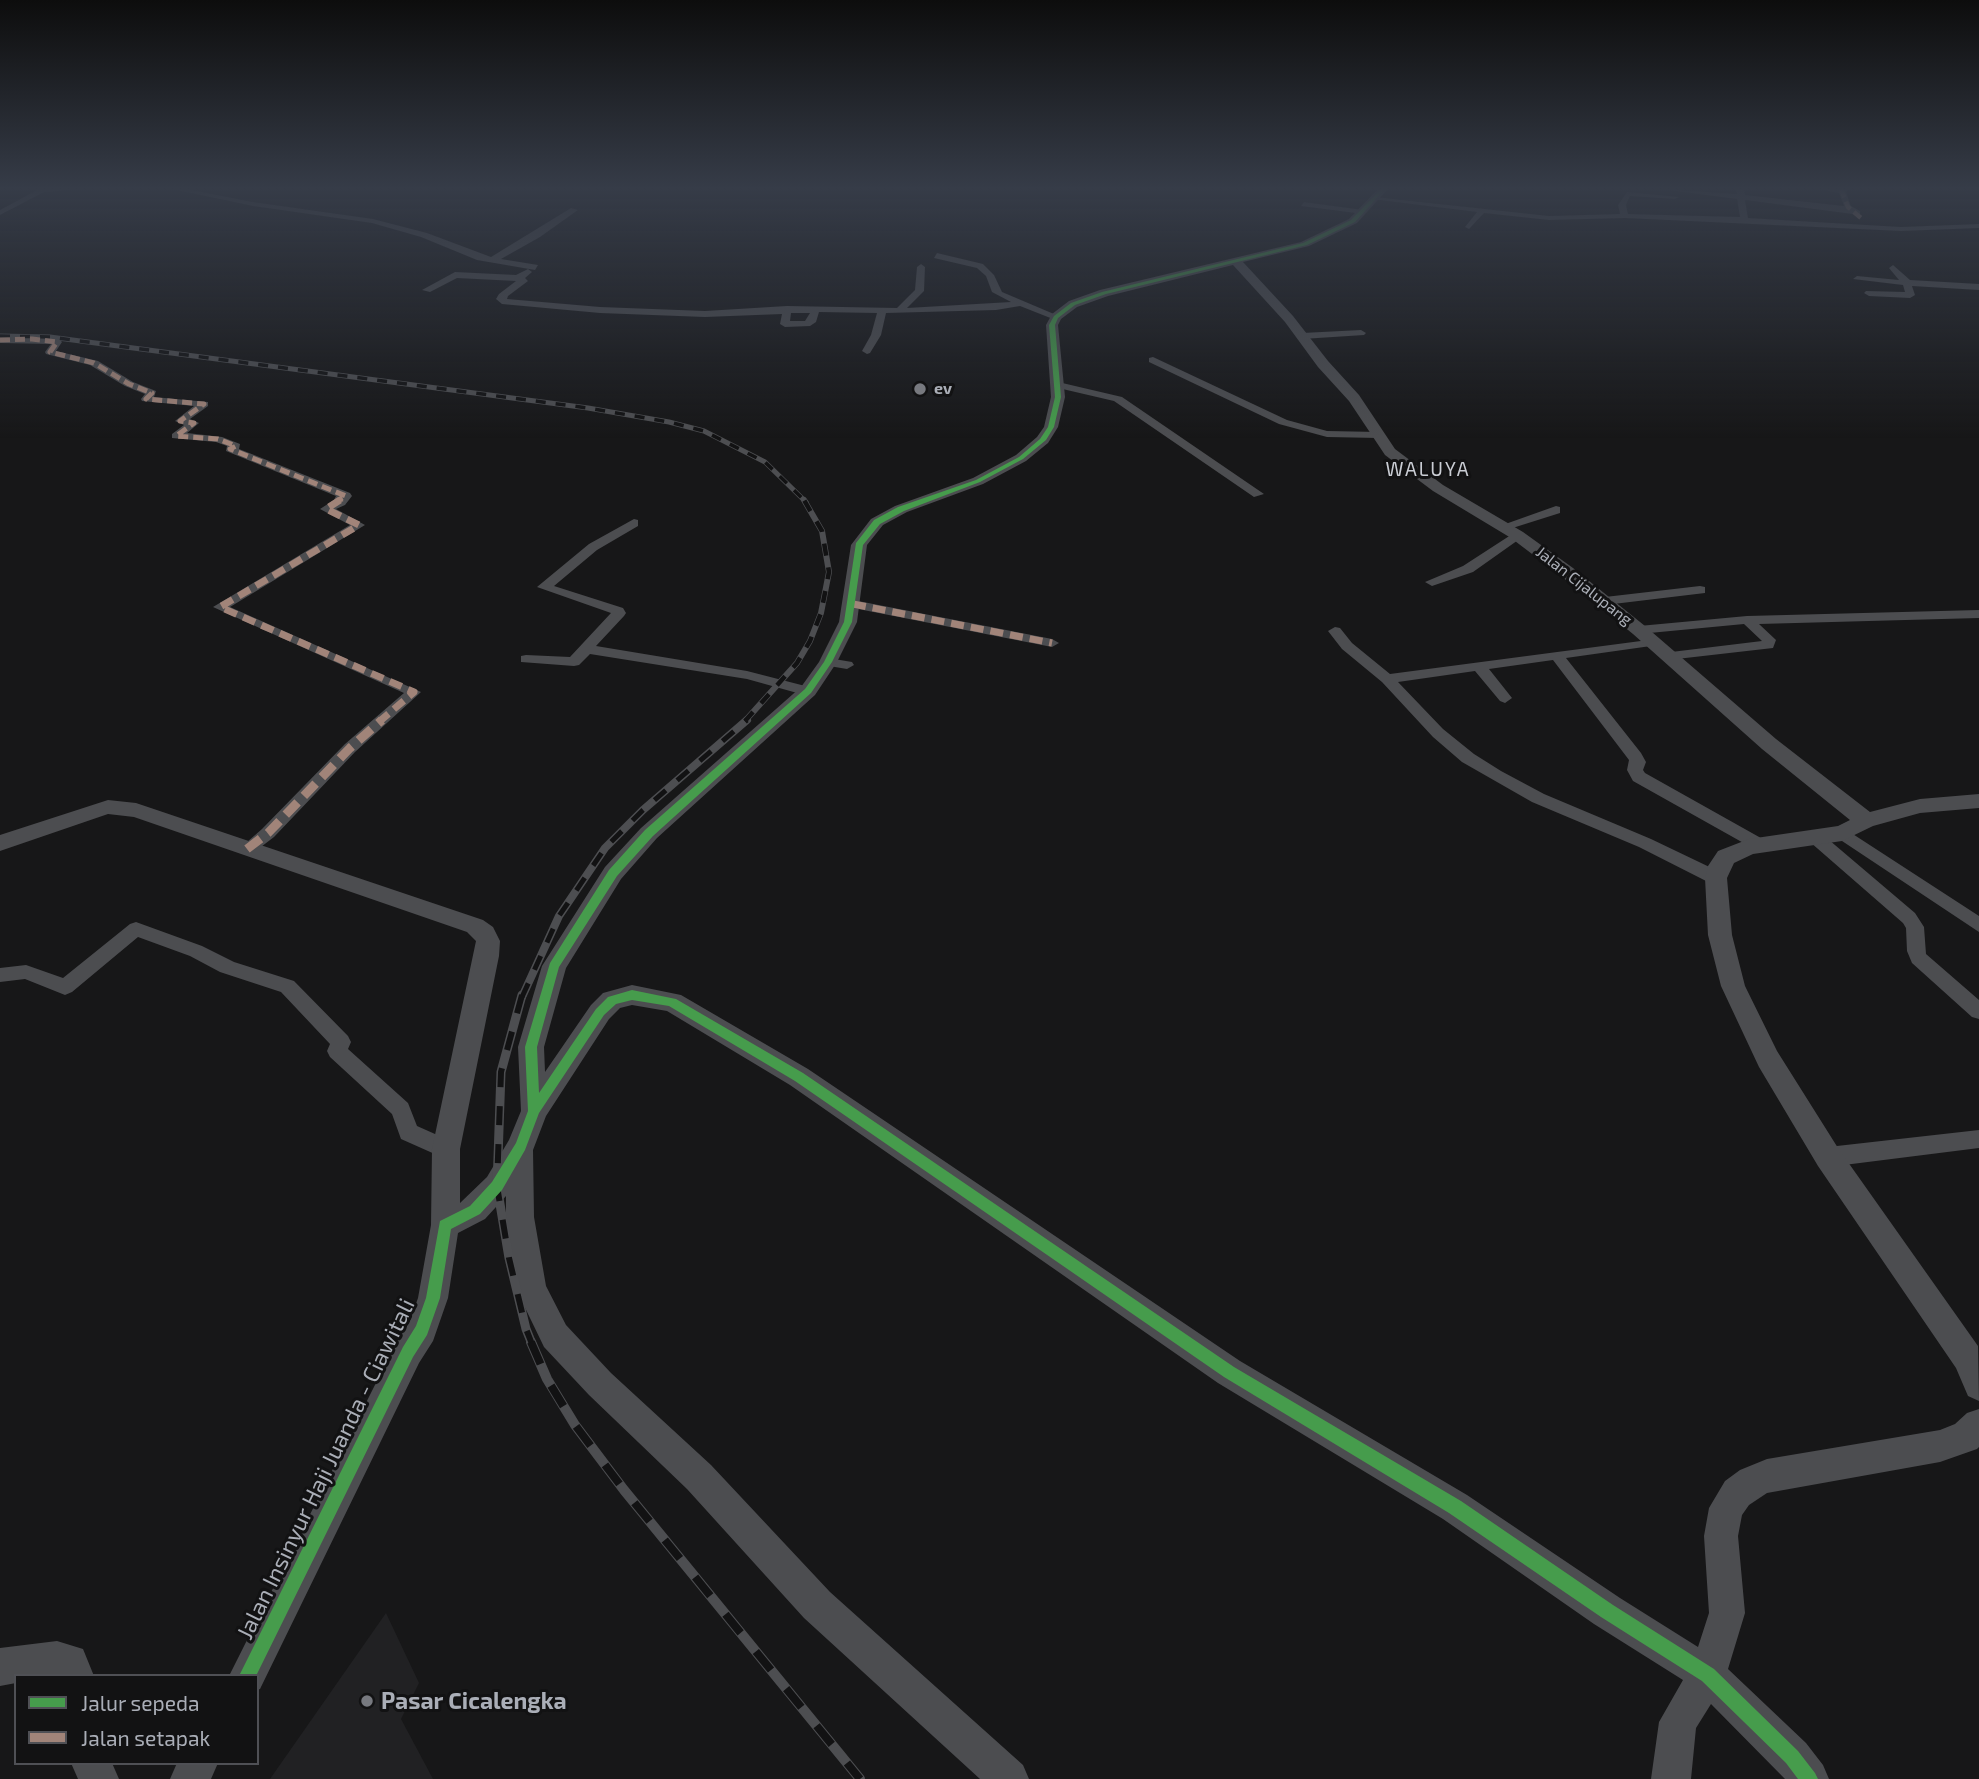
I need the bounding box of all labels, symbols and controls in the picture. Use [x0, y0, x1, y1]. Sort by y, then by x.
place label: ev [934, 379, 952, 399]
marker: ev [912, 381, 928, 397]
district label: WALUYA [1386, 459, 1470, 481]
street label: Jalan Cijalupang [1532, 543, 1636, 629]
street label: Jalan Insinyur Haji Juanda - Ciawitali [231, 1294, 421, 1644]
legend [14, 1674, 259, 1765]
place label: Pasar Cicalengka [381, 1687, 567, 1715]
text: Jalur sepeda [81, 1690, 200, 1715]
marker: Pasar Cicalengka [359, 1693, 375, 1709]
text: Jalan setapak [81, 1725, 210, 1750]

